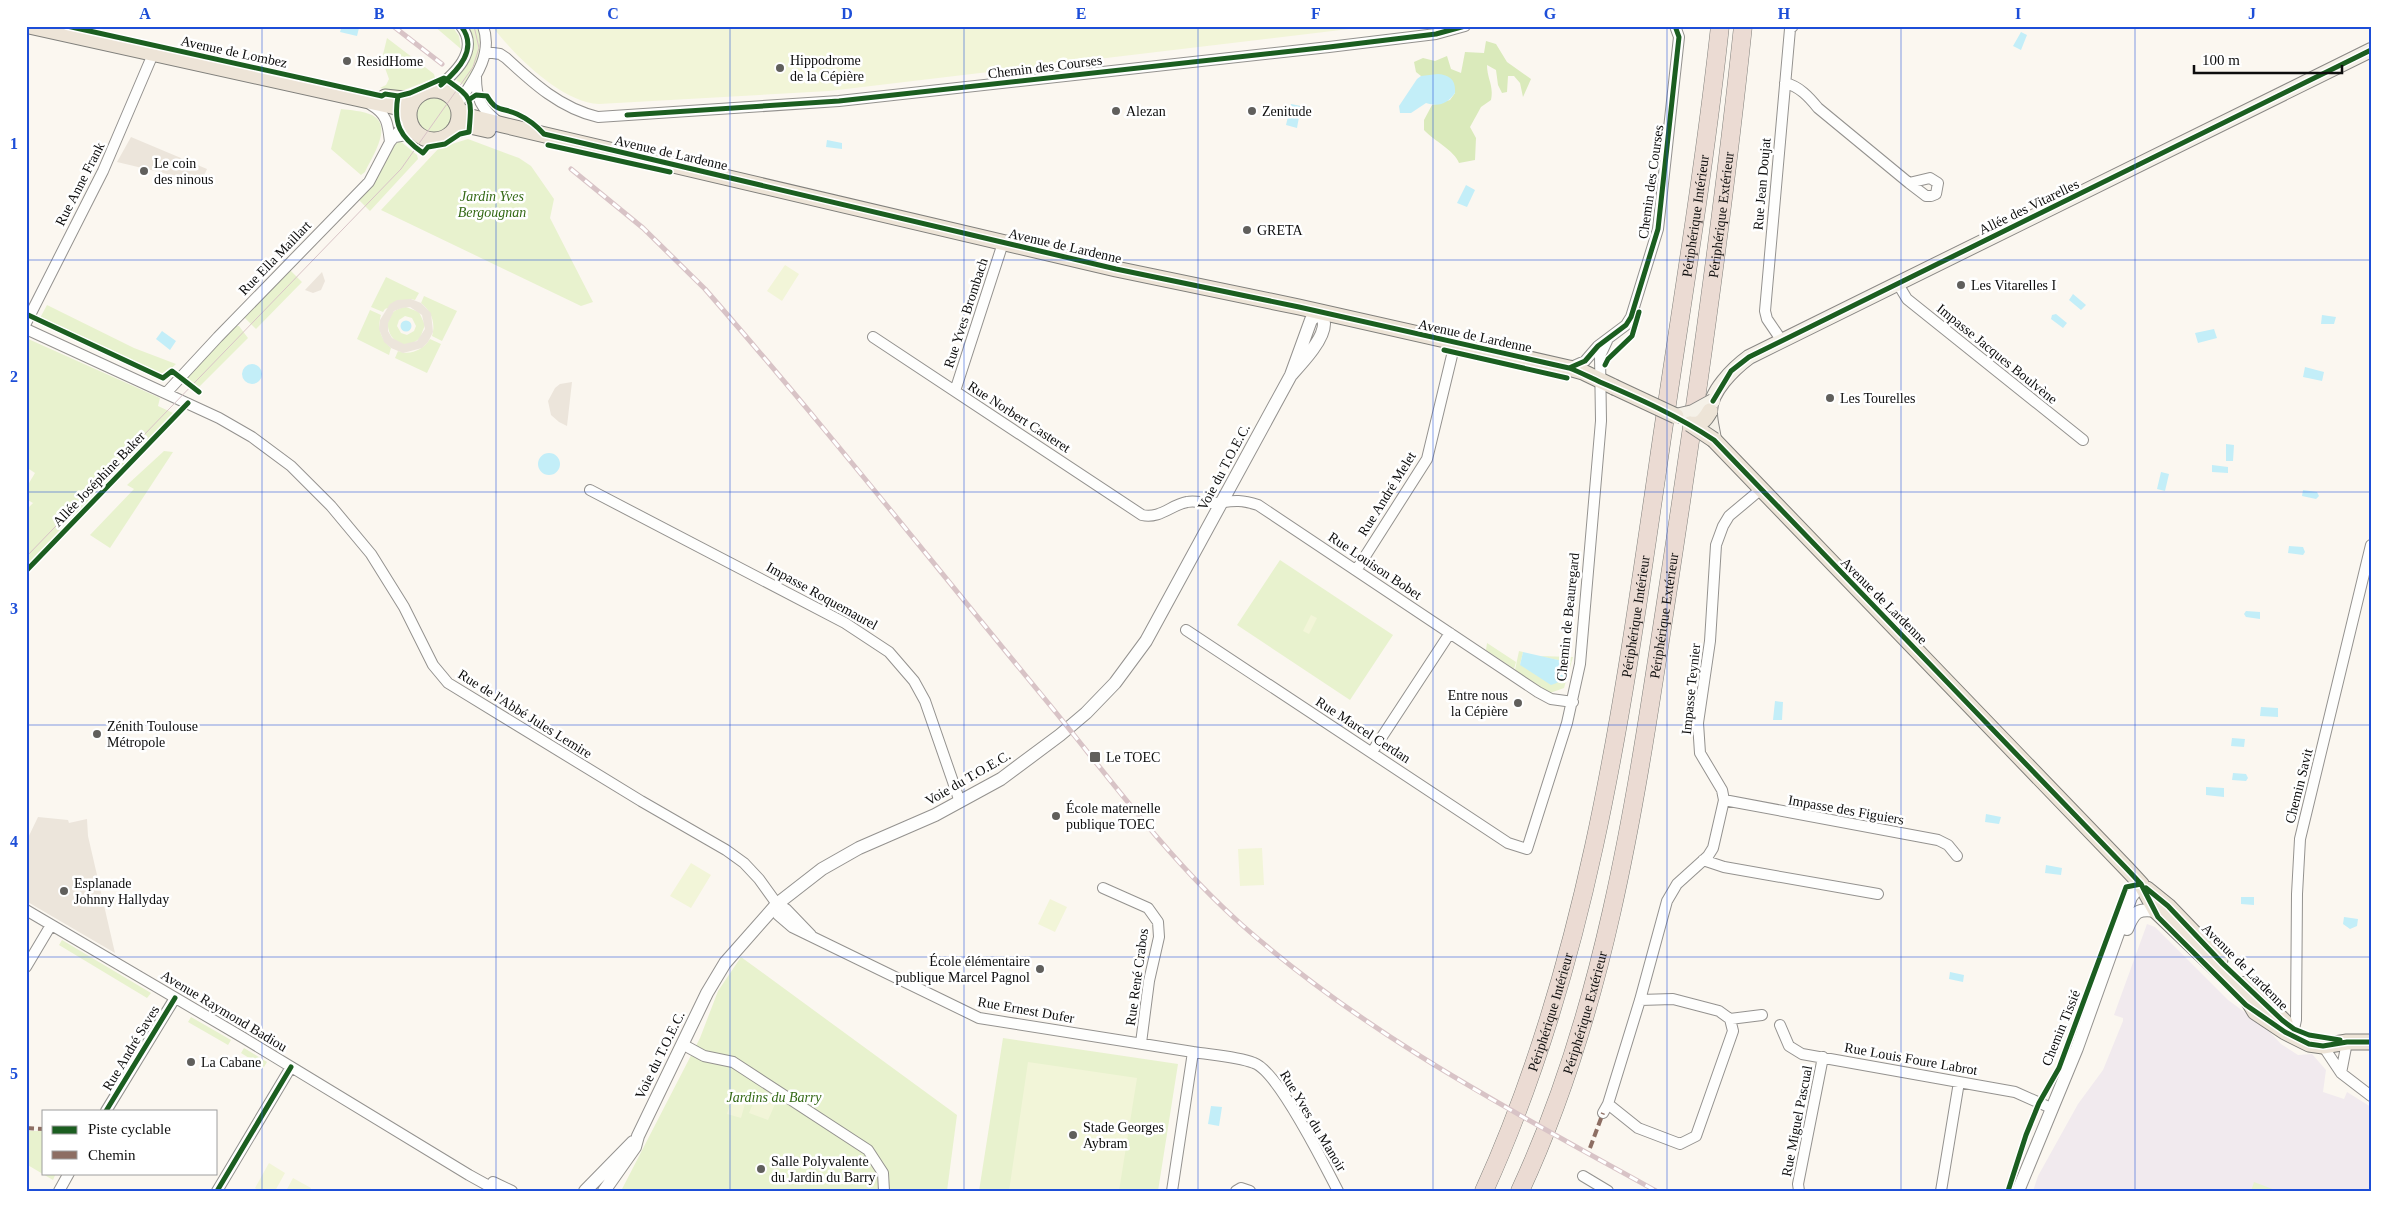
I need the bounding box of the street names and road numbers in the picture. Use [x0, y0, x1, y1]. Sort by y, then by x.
street label: Avenue de Lombez [179, 33, 289, 71]
street label: Chemin des Courses [987, 53, 1103, 81]
street label: Chemin des Courses [1636, 124, 1666, 240]
street label: Avenue de Lardenne [613, 133, 729, 173]
street label: Rue Jean Doujat [1750, 137, 1774, 231]
street label: Rue Anne Frank [52, 140, 108, 228]
street label: Périphérique Extérieur [1705, 151, 1736, 279]
street label: Périphérique Intérieur [1679, 154, 1711, 278]
street label: Allée des Vitarelles [1977, 176, 2081, 238]
street label: Rue Ella Maillart [236, 218, 314, 298]
street label: Avenue de Lardenne [1007, 226, 1123, 266]
street label: Rue Yves Brombach [941, 256, 991, 370]
street label: Impasse Jacques Boulvène [1934, 301, 2060, 407]
street label: Avenue de Lardenne [1417, 317, 1533, 355]
street label: Rue Norbert Casteret [965, 378, 1073, 456]
street label: Voie du T.O.E.C. [1195, 421, 1253, 513]
street label: Allée Joséphine Baker [50, 428, 148, 530]
street label: Rue André Melet [1355, 449, 1419, 539]
street label: Rue Louison Bobet [1326, 529, 1424, 603]
street label: Chemin de Beauregard [1554, 552, 1582, 682]
street label: Périphérique Extérieur [1647, 552, 1681, 680]
street label: Périphérique Intérieur [1618, 554, 1652, 679]
street label: Avenue de Lardenne [1838, 555, 1930, 647]
street label: Impasse Roquemaurel [764, 559, 880, 633]
street label: Impasse Teynier [1679, 642, 1703, 735]
street label: Rue de l'Abbé Jules Lemire [455, 667, 595, 761]
street label: Rue Marcel Cerdan [1313, 694, 1413, 766]
street label: Chemin Savit [2282, 747, 2316, 825]
street label: Voie du T.O.E.C. [923, 748, 1013, 808]
street label: Impasse des Figuiers [1787, 792, 1905, 828]
street label: Avenue de Lardenne [2199, 921, 2291, 1013]
street label: Rue René Crabos [1123, 927, 1151, 1027]
street label: Périphérique Extérieur [1560, 949, 1610, 1076]
street label: Périphérique Intérieur [1525, 951, 1575, 1073]
street label: Avenue Raymond Badiou [158, 967, 290, 1055]
street label: Chemin Tissié [2039, 988, 2083, 1068]
street label: Rue Ernest Dufer [976, 994, 1076, 1026]
street label: Rue André Saves [100, 1003, 162, 1093]
street label: Voie du T.O.E.C. [632, 1009, 688, 1101]
street label: Rue Louis Foure Labrot [1843, 1040, 1979, 1078]
street label: Rue Miguel Pascual [1779, 1064, 1815, 1178]
street label: Rue Yves du Manoir [1277, 1068, 1349, 1174]

